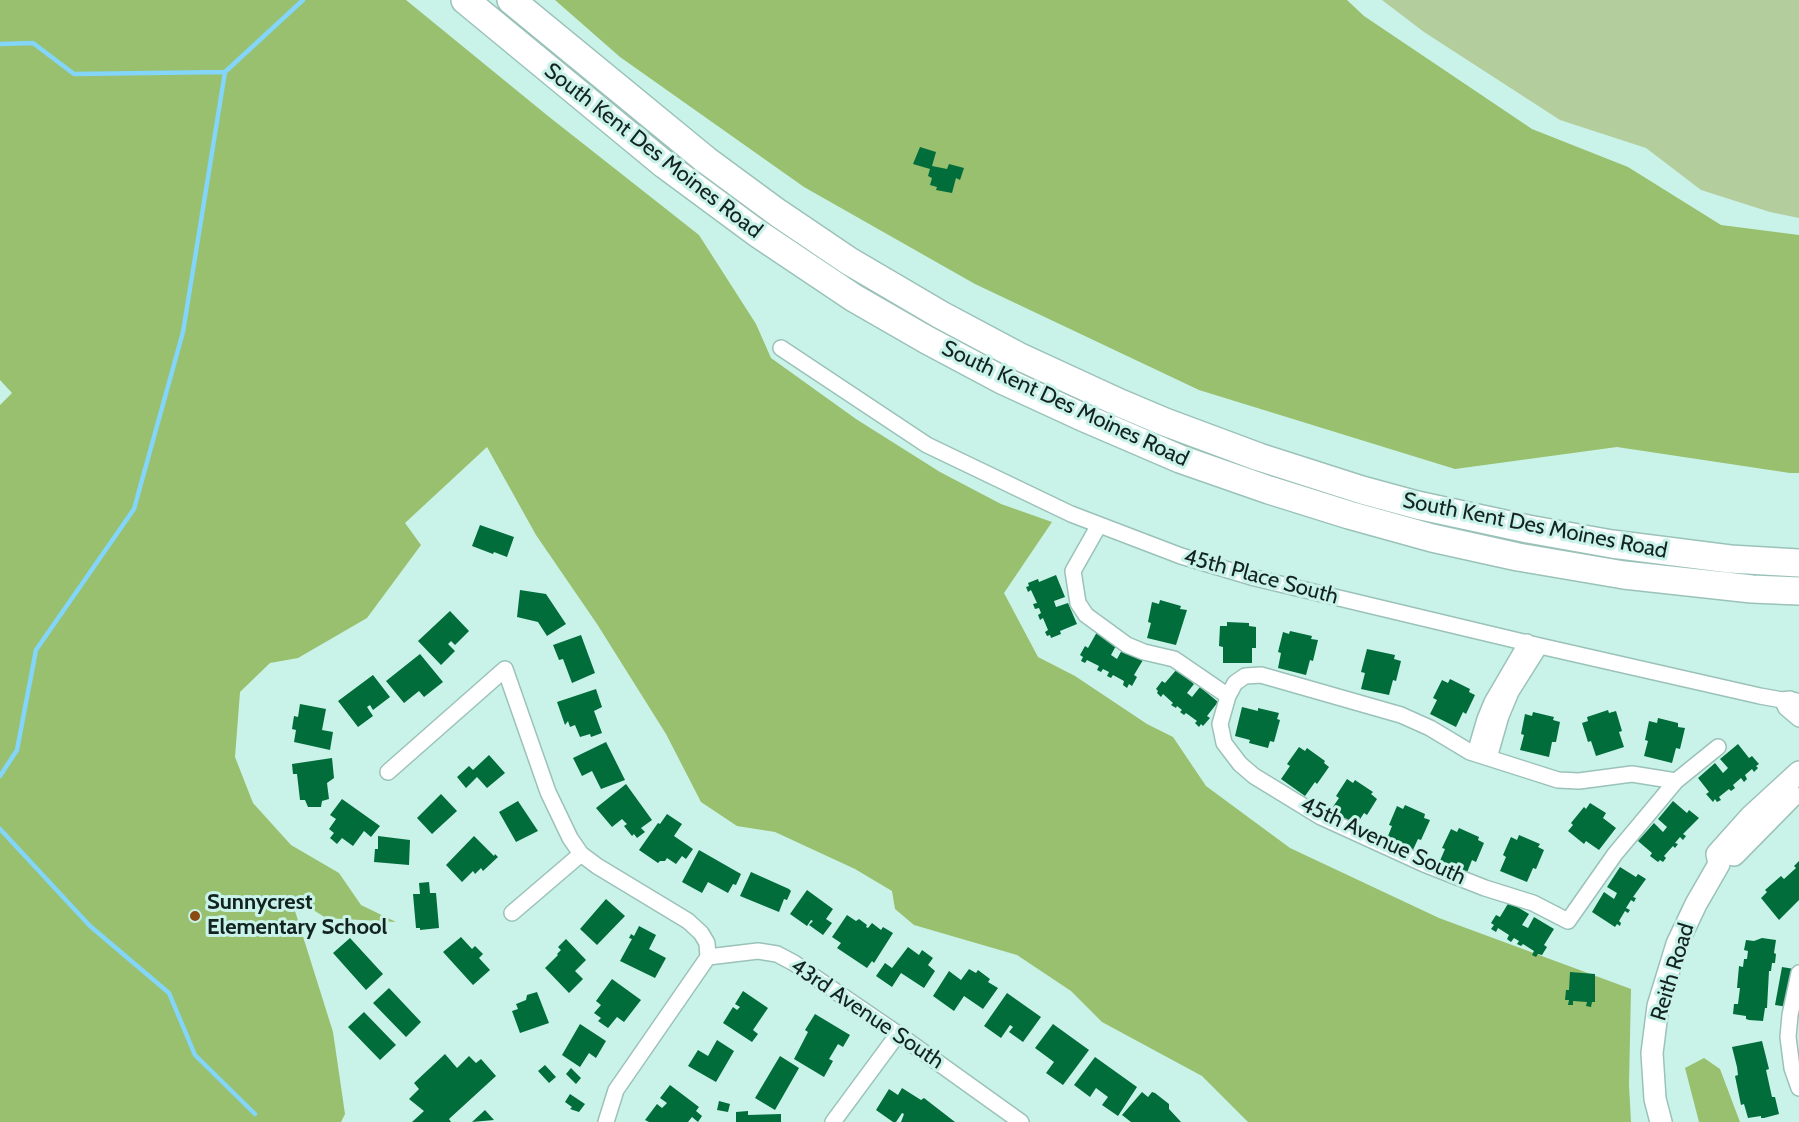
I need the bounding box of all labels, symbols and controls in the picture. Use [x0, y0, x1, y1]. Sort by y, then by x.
street label: South Kent Des Moines Road [539, 58, 767, 244]
street label: South Kent Des Moines Road [937, 335, 1193, 473]
street label: South Kent Des Moines Road [1400, 487, 1670, 565]
street label: 45th Place South [1181, 544, 1341, 610]
street label: 45th Avenue South [1296, 791, 1470, 891]
place label: Sunnycrest Elementary School [207, 890, 387, 942]
marker: Sunnycrest Elementary School [188, 909, 202, 923]
street label: Reith Road [1646, 920, 1700, 1024]
street label: 43rd Avenue South [785, 953, 949, 1075]

